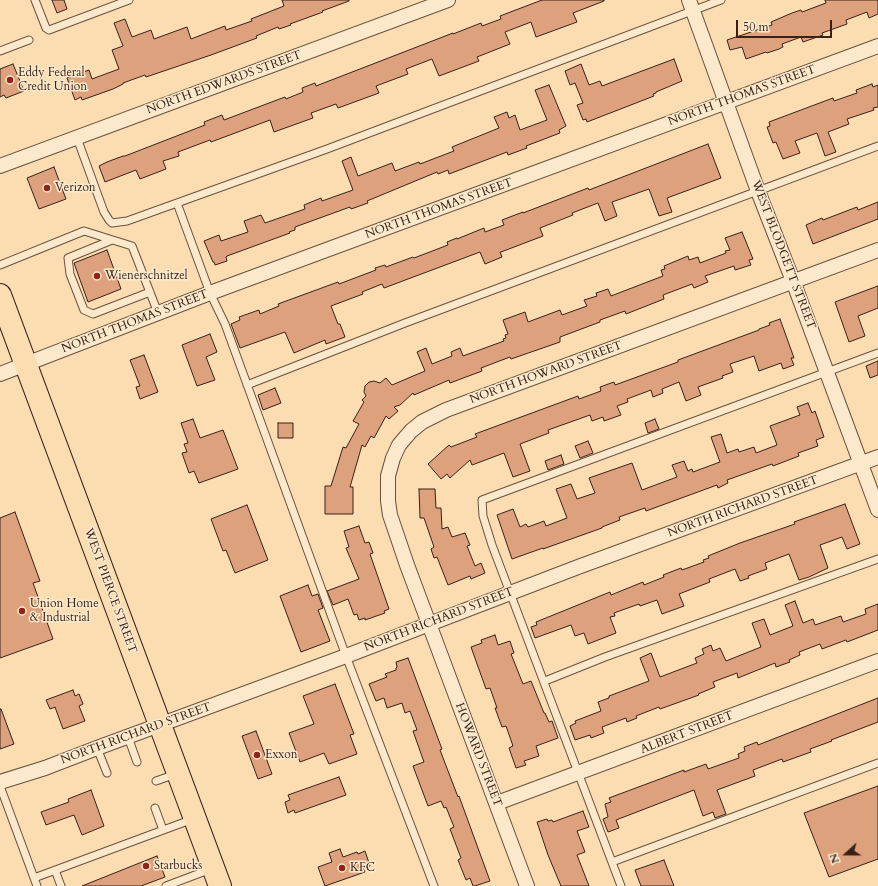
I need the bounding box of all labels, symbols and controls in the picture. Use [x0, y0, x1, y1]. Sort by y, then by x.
scale bar [738, 12, 834, 38]
text: 50 m [743, 19, 769, 35]
street label: NORTH EDWARDS STREET [145, 48, 303, 118]
street label: NORTH THOMAS STREET [666, 63, 818, 129]
place label: Eddy Federal Credit Union [18, 66, 87, 94]
marker: Eddy Federal Credit Union [5, 75, 15, 85]
street label: NORTH THOMAS STREET [363, 176, 515, 242]
street label: WEST BLODGETT STREET [748, 178, 818, 332]
place label: Verizon [55, 181, 96, 195]
marker: Verizon [42, 183, 52, 193]
place label: Wienerschnitzel [105, 269, 188, 283]
marker: Wienerschnitzel [92, 271, 102, 281]
street label: NORTH THOMAS STREET [60, 287, 210, 357]
street label: NORTH HOWARD STREET [468, 339, 624, 407]
street label: NORTH RICHARD STREET [666, 473, 820, 541]
street label: WEST PIERCE STREET [81, 526, 139, 656]
street label: NORTH RICHARD STREET [362, 585, 516, 655]
place label: Union Home & Industrial [30, 597, 99, 625]
marker: Union Home & Industrial [17, 606, 27, 616]
street label: NORTH RICHARD STREET [59, 700, 213, 768]
street label: HOWARD STREET [452, 701, 504, 809]
street label: ALBERT STREET [638, 709, 736, 757]
place label: Exxon [265, 748, 298, 762]
marker: Exxon [252, 750, 262, 760]
north arrow [826, 834, 866, 874]
text: N [826, 851, 843, 866]
place label: Starbucks [154, 859, 202, 873]
marker: Starbucks [141, 861, 151, 871]
place label: KFC [350, 861, 375, 875]
marker: KFC [337, 863, 347, 873]

